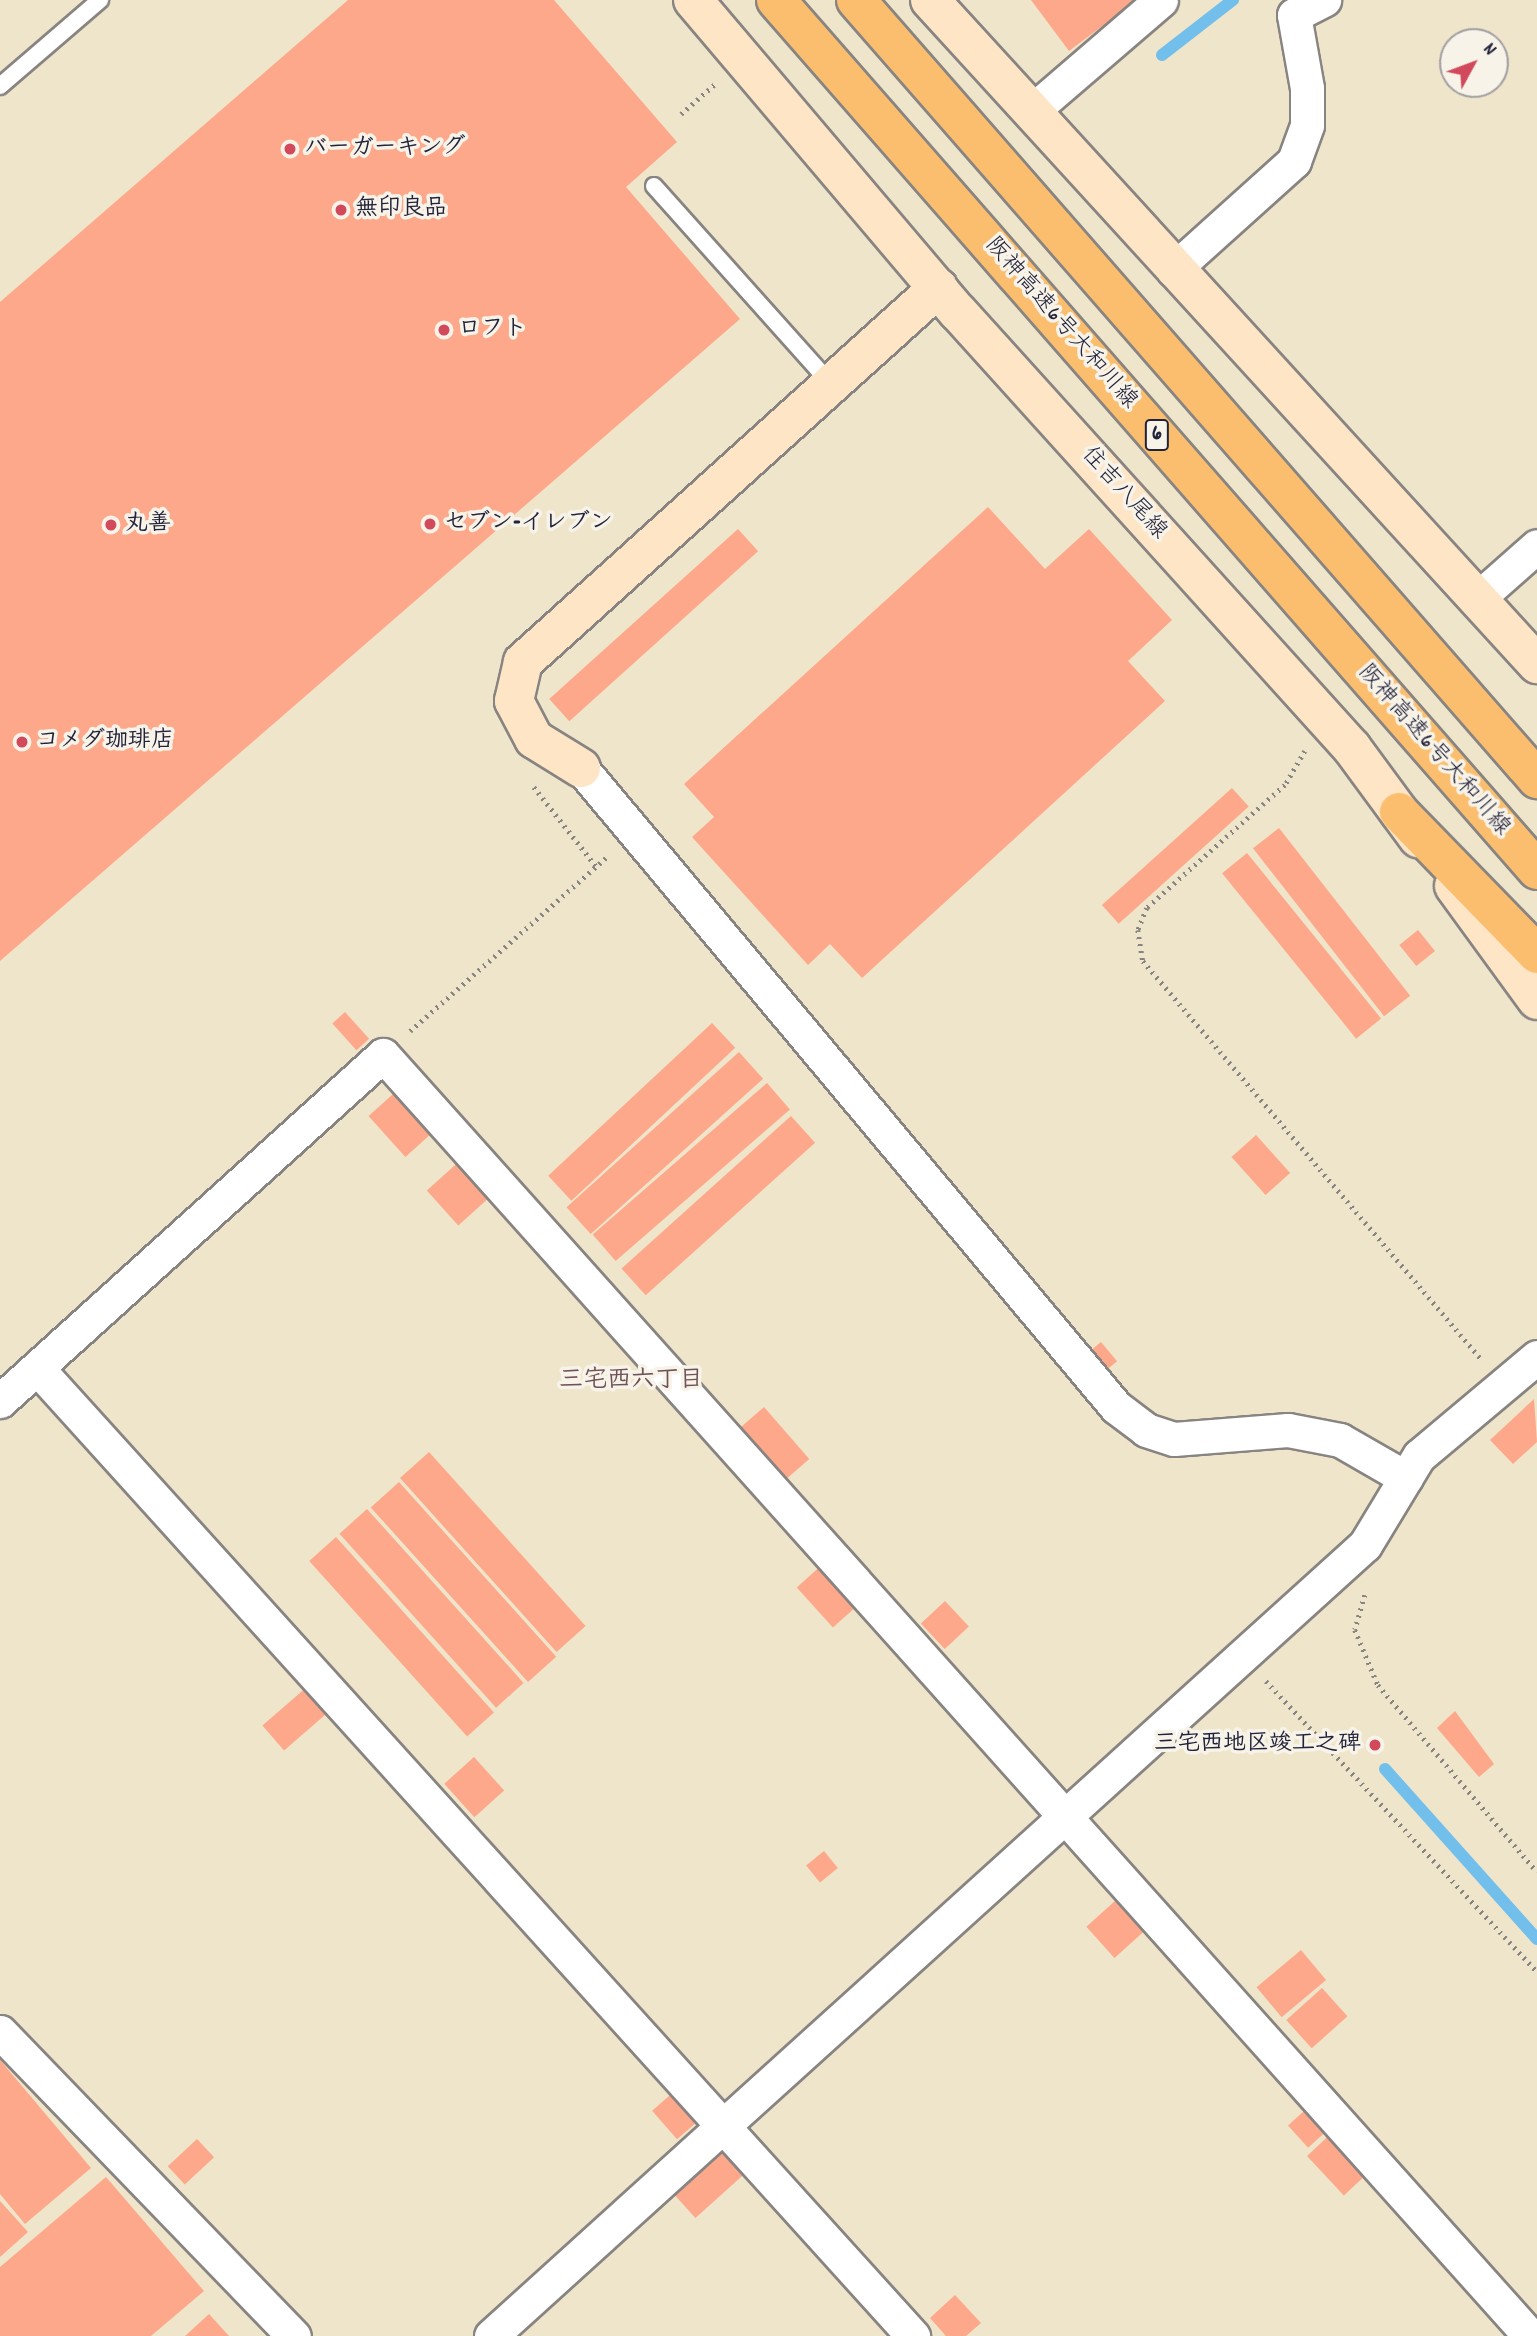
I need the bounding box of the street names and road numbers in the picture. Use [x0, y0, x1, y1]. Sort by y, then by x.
street label: 阪神高速6号大和川線 [978, 233, 1142, 415]
road number: 6 [1145, 418, 1169, 452]
street label: 住吉八尾線 [1074, 442, 1172, 546]
street label: 阪神高速6号大和川線 [1351, 660, 1515, 842]

